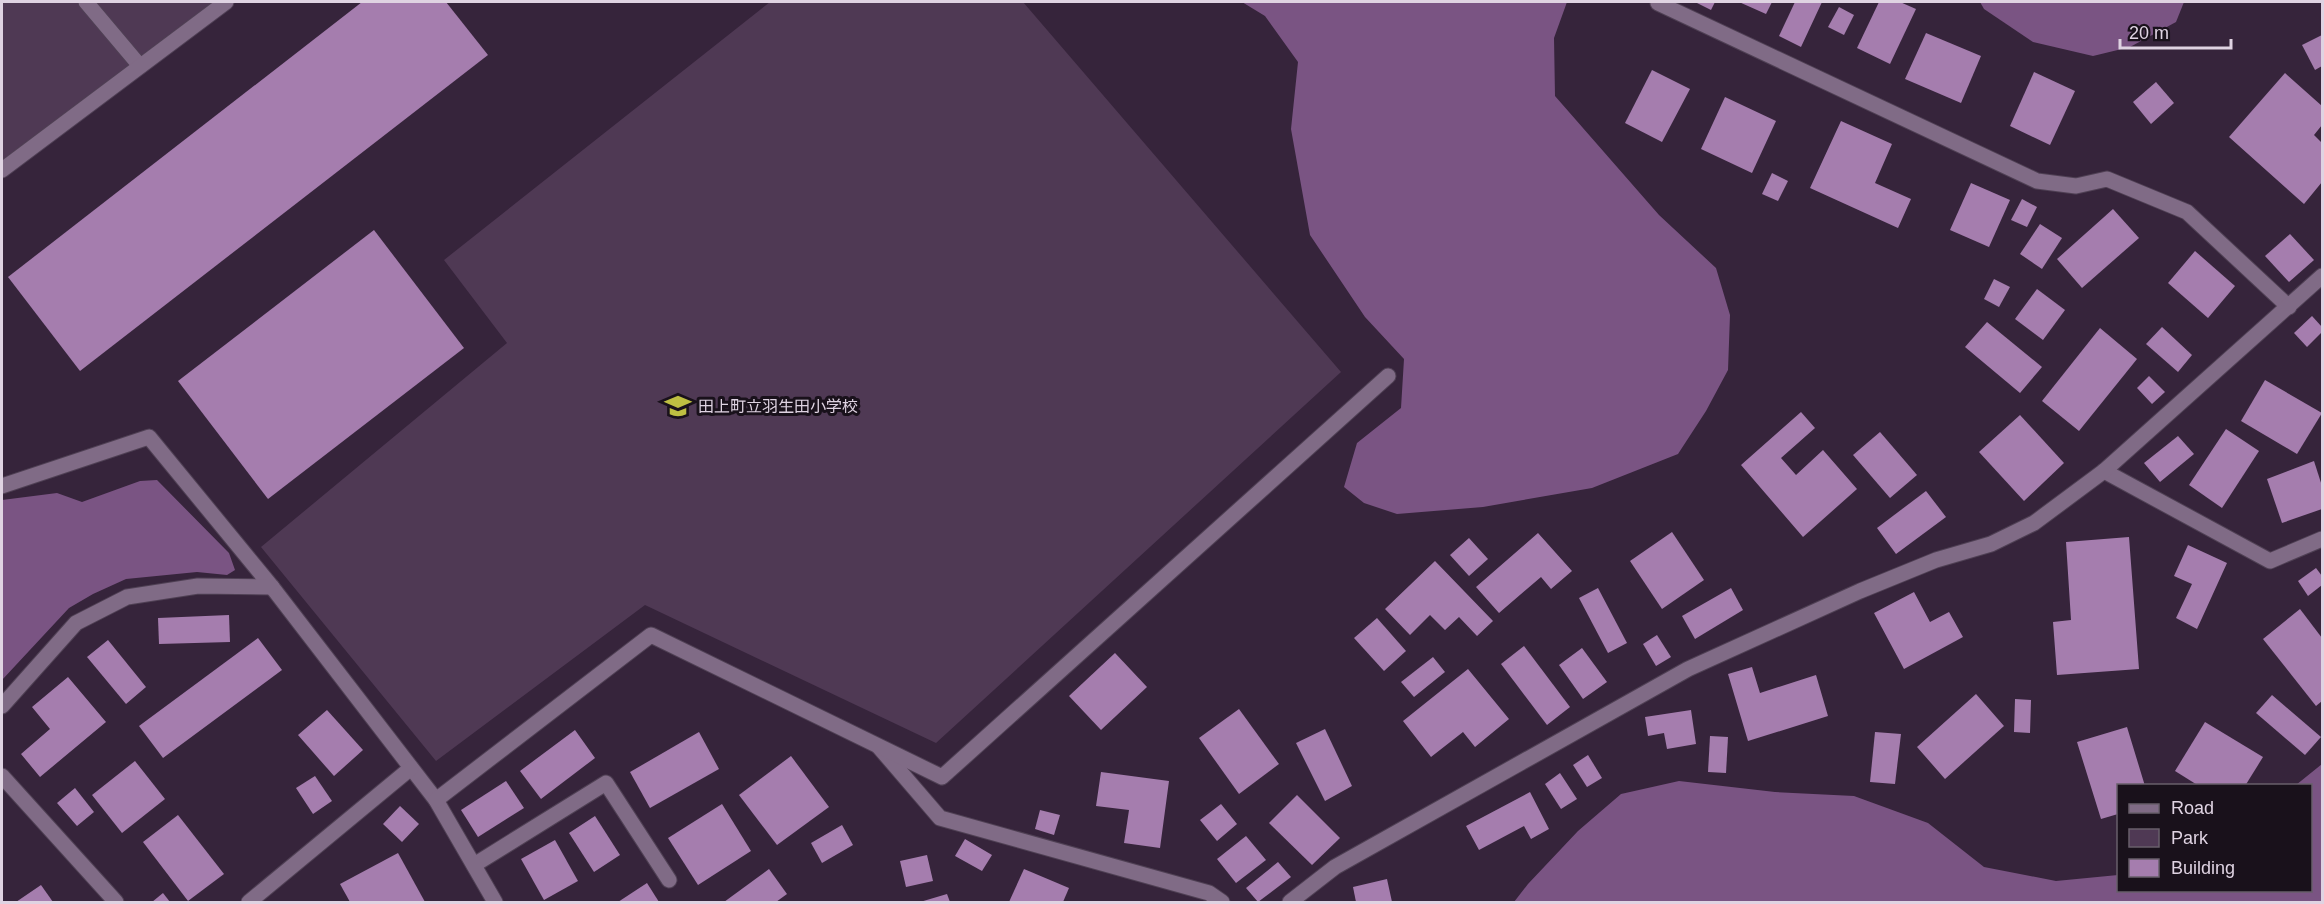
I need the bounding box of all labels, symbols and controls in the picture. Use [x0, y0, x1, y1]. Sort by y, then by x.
scale bar [2120, 12, 2231, 50]
text: 20 m [2129, 23, 2169, 43]
school or university icon: 田上町立羽生田小学校 [663, 391, 693, 421]
place label: 田上町立羽生田小学校 [698, 398, 858, 415]
legend [2117, 784, 2312, 892]
text: Road [2171, 798, 2214, 818]
text: Park [2171, 828, 2209, 848]
text: Building [2171, 858, 2235, 878]

